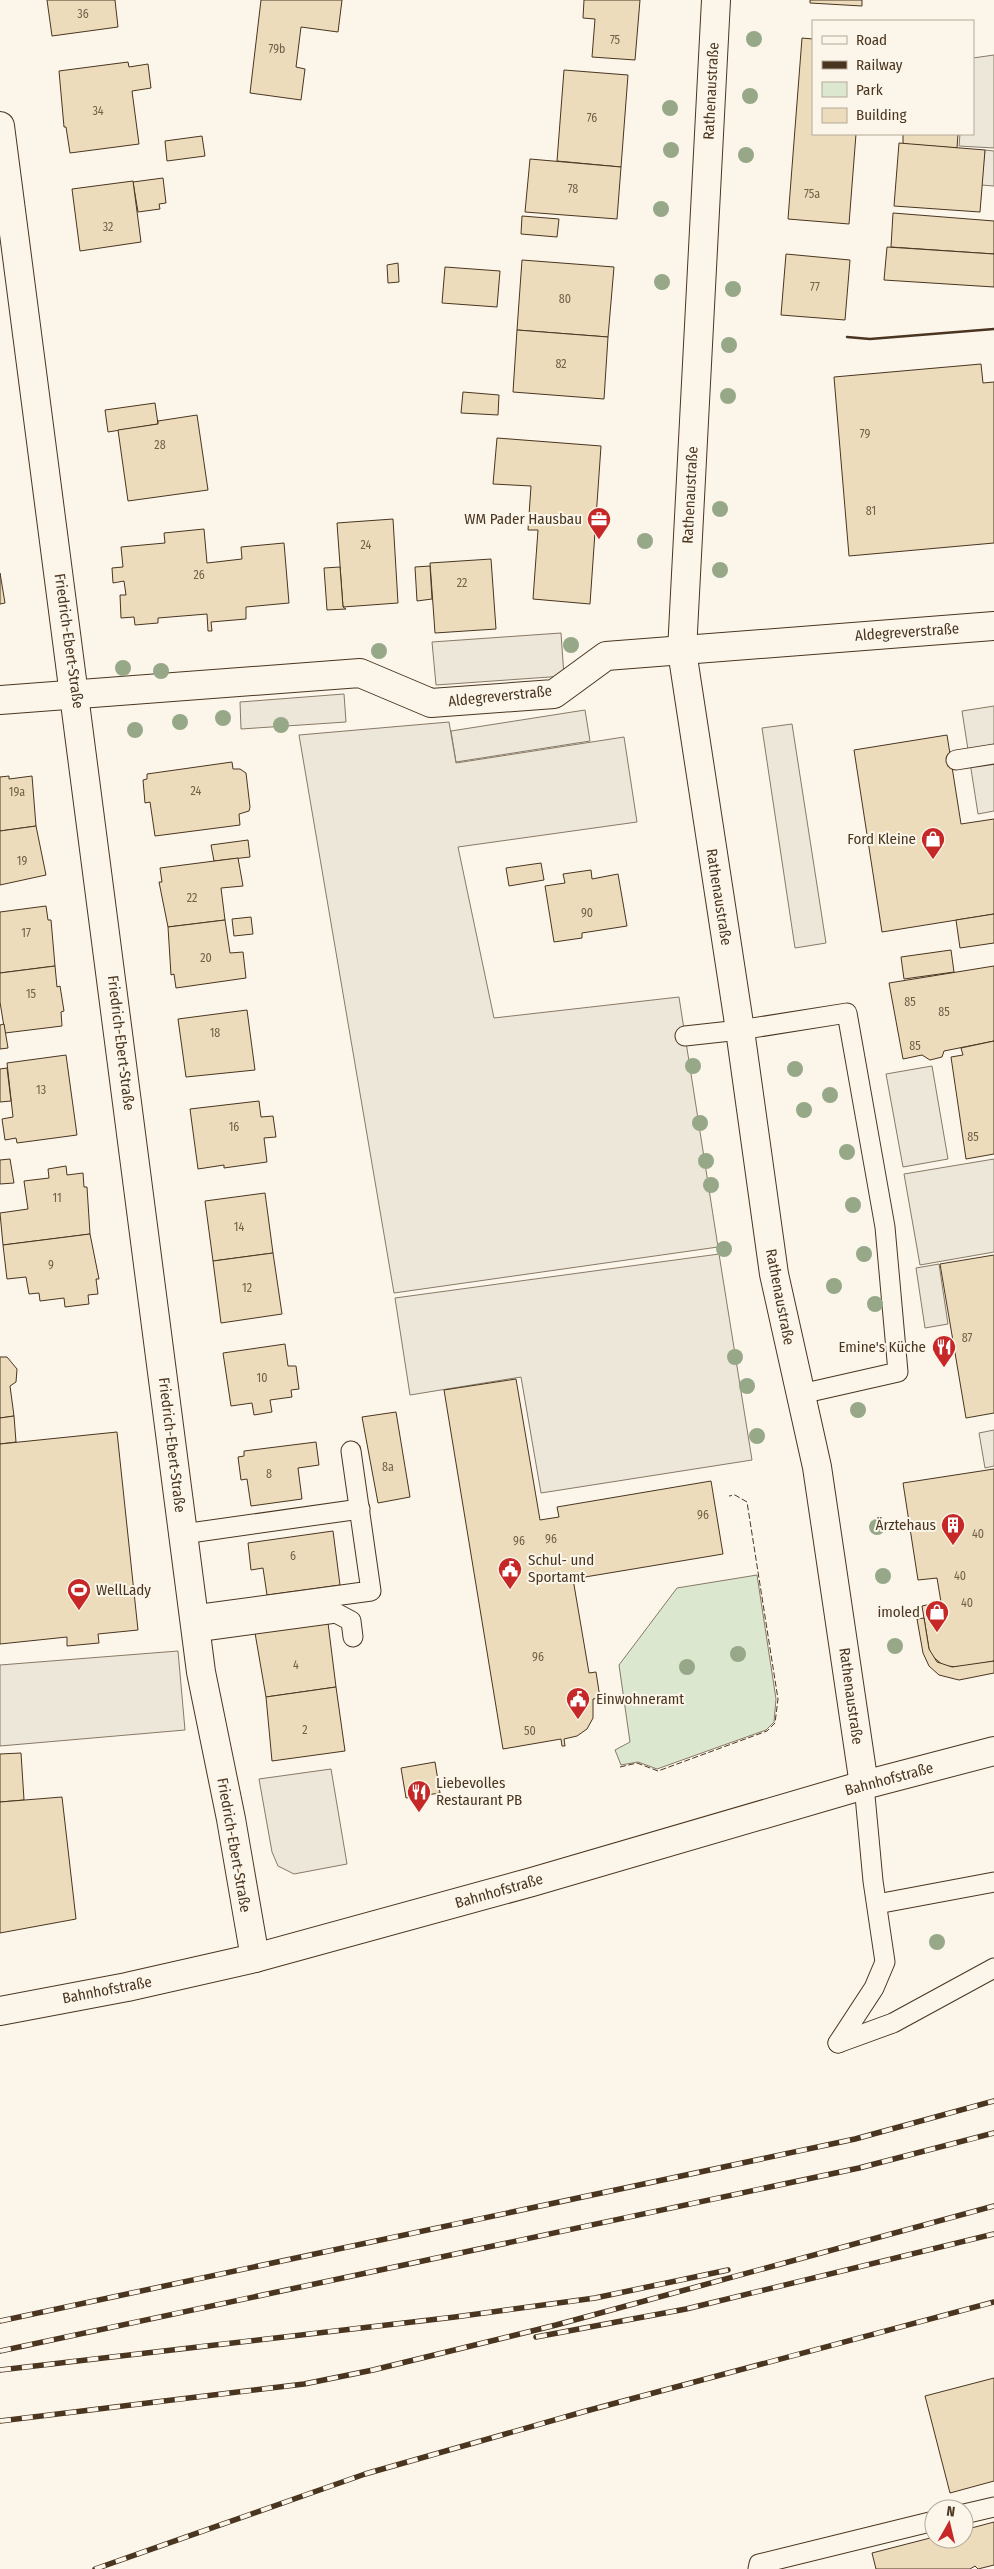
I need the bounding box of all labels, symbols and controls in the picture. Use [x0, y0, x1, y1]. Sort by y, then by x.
house number: 36 [77, 7, 89, 21]
legend [812, 20, 974, 135]
text: Road [856, 31, 887, 49]
house number: 75 [610, 33, 621, 47]
house number: 79b [269, 42, 285, 56]
street label: Rathenaustraße [699, 42, 723, 140]
text: Railway [856, 56, 903, 74]
text: Park [856, 81, 883, 99]
house number: 34 [92, 104, 104, 118]
text: Building [856, 106, 907, 124]
house number: 76 [587, 111, 597, 125]
house number: 78 [568, 182, 578, 196]
house number: 75a [804, 187, 820, 201]
house number: 32 [103, 220, 113, 234]
house number: 77 [810, 280, 820, 294]
house number: 80 [559, 292, 571, 306]
house number: 82 [555, 357, 567, 371]
house number: 79 [860, 427, 870, 441]
house number: 28 [154, 438, 166, 452]
street label: Rathenaustraße [678, 446, 702, 544]
house number: 81 [866, 504, 876, 518]
office icon: WM Pader Hausbau [586, 506, 612, 540]
place label: WM Pader Hausbau [464, 510, 582, 528]
house number: 24 [361, 538, 372, 552]
house number: 26 [193, 568, 205, 582]
street label: Friedrich-Ebert-Straße [51, 572, 87, 710]
house number: 22 [457, 576, 467, 590]
street label: Aldegreverstraße [854, 619, 960, 645]
street label: Aldegreverstraße [447, 682, 553, 710]
house number: 24 [191, 784, 202, 798]
house number: 19a [9, 785, 25, 799]
shop icon: Ford Kleine [920, 826, 946, 860]
place label: Ford Kleine [847, 830, 916, 848]
street label: Rathenaustraße [702, 847, 736, 947]
house number: 19 [17, 854, 27, 868]
house number: 22 [187, 891, 197, 905]
house number: 90 [581, 906, 593, 920]
house number: 17 [21, 926, 31, 940]
house number: 20 [200, 951, 212, 965]
street label: Friedrich-Ebert-Straße [104, 974, 138, 1112]
house number: 15 [26, 987, 37, 1001]
house number: 85 [904, 995, 916, 1009]
house number: 85 [938, 1005, 950, 1019]
house number: 18 [210, 1026, 220, 1040]
house number: 85 [909, 1039, 921, 1053]
house number: 13 [36, 1083, 46, 1097]
house number: 16 [229, 1120, 239, 1134]
house number: 85 [967, 1130, 979, 1144]
house number: 11 [52, 1191, 62, 1205]
house number: 14 [234, 1220, 244, 1234]
street label: Rathenaustraße [762, 1247, 798, 1347]
house number: 9 [48, 1258, 54, 1272]
house number: 12 [242, 1281, 252, 1295]
house number: 87 [962, 1331, 972, 1345]
restaurant icon: Emine's Küche [931, 1334, 957, 1368]
place label: Emine's Küche [838, 1338, 926, 1356]
house number: 10 [257, 1371, 267, 1385]
street label: Friedrich-Ebert-Straße [155, 1376, 189, 1514]
house number: 8a [382, 1460, 394, 1474]
house number: 8 [266, 1467, 272, 1481]
house number: 96 [697, 1508, 709, 1522]
building icon: Ärztehaus [940, 1512, 966, 1546]
place label: Ärztehaus [876, 1516, 936, 1534]
house number: 40 [972, 1527, 984, 1541]
house number: 96 [545, 1532, 557, 1546]
house number: 96 [513, 1534, 525, 1548]
house number: 6 [290, 1549, 296, 1563]
place label: Schul- und Sportamt [528, 1551, 594, 1586]
public building icon: Schul- und Sportamt [497, 1556, 523, 1590]
house number: 40 [954, 1569, 966, 1583]
sports icon: WellLady [66, 1577, 92, 1611]
place label: WellLady [96, 1581, 151, 1599]
house number: 40 [961, 1596, 973, 1610]
shop icon: imoled [924, 1599, 950, 1633]
place label: imoled [877, 1603, 920, 1621]
street label: Rathenaustraße [835, 1646, 867, 1746]
house number: 96 [532, 1650, 544, 1664]
house number: 4 [293, 1658, 299, 1672]
public building icon: Einwohneramt [565, 1686, 591, 1720]
place label: Einwohneramt [596, 1690, 684, 1708]
house number: 2 [302, 1723, 308, 1737]
house number: 50 [524, 1724, 536, 1738]
street label: Bahnhofstraße [843, 1759, 935, 1799]
place label: Liebevolles Restaurant PB [436, 1774, 522, 1809]
street label: Friedrich-Ebert-Straße [213, 1776, 255, 1914]
restaurant icon: Liebevolles Restaurant PB [406, 1779, 432, 1813]
street label: Bahnhofstraße [453, 1870, 545, 1912]
street label: Bahnhofstraße [61, 1973, 153, 2007]
north arrow [924, 2499, 974, 2549]
text: N [945, 2503, 956, 2521]

